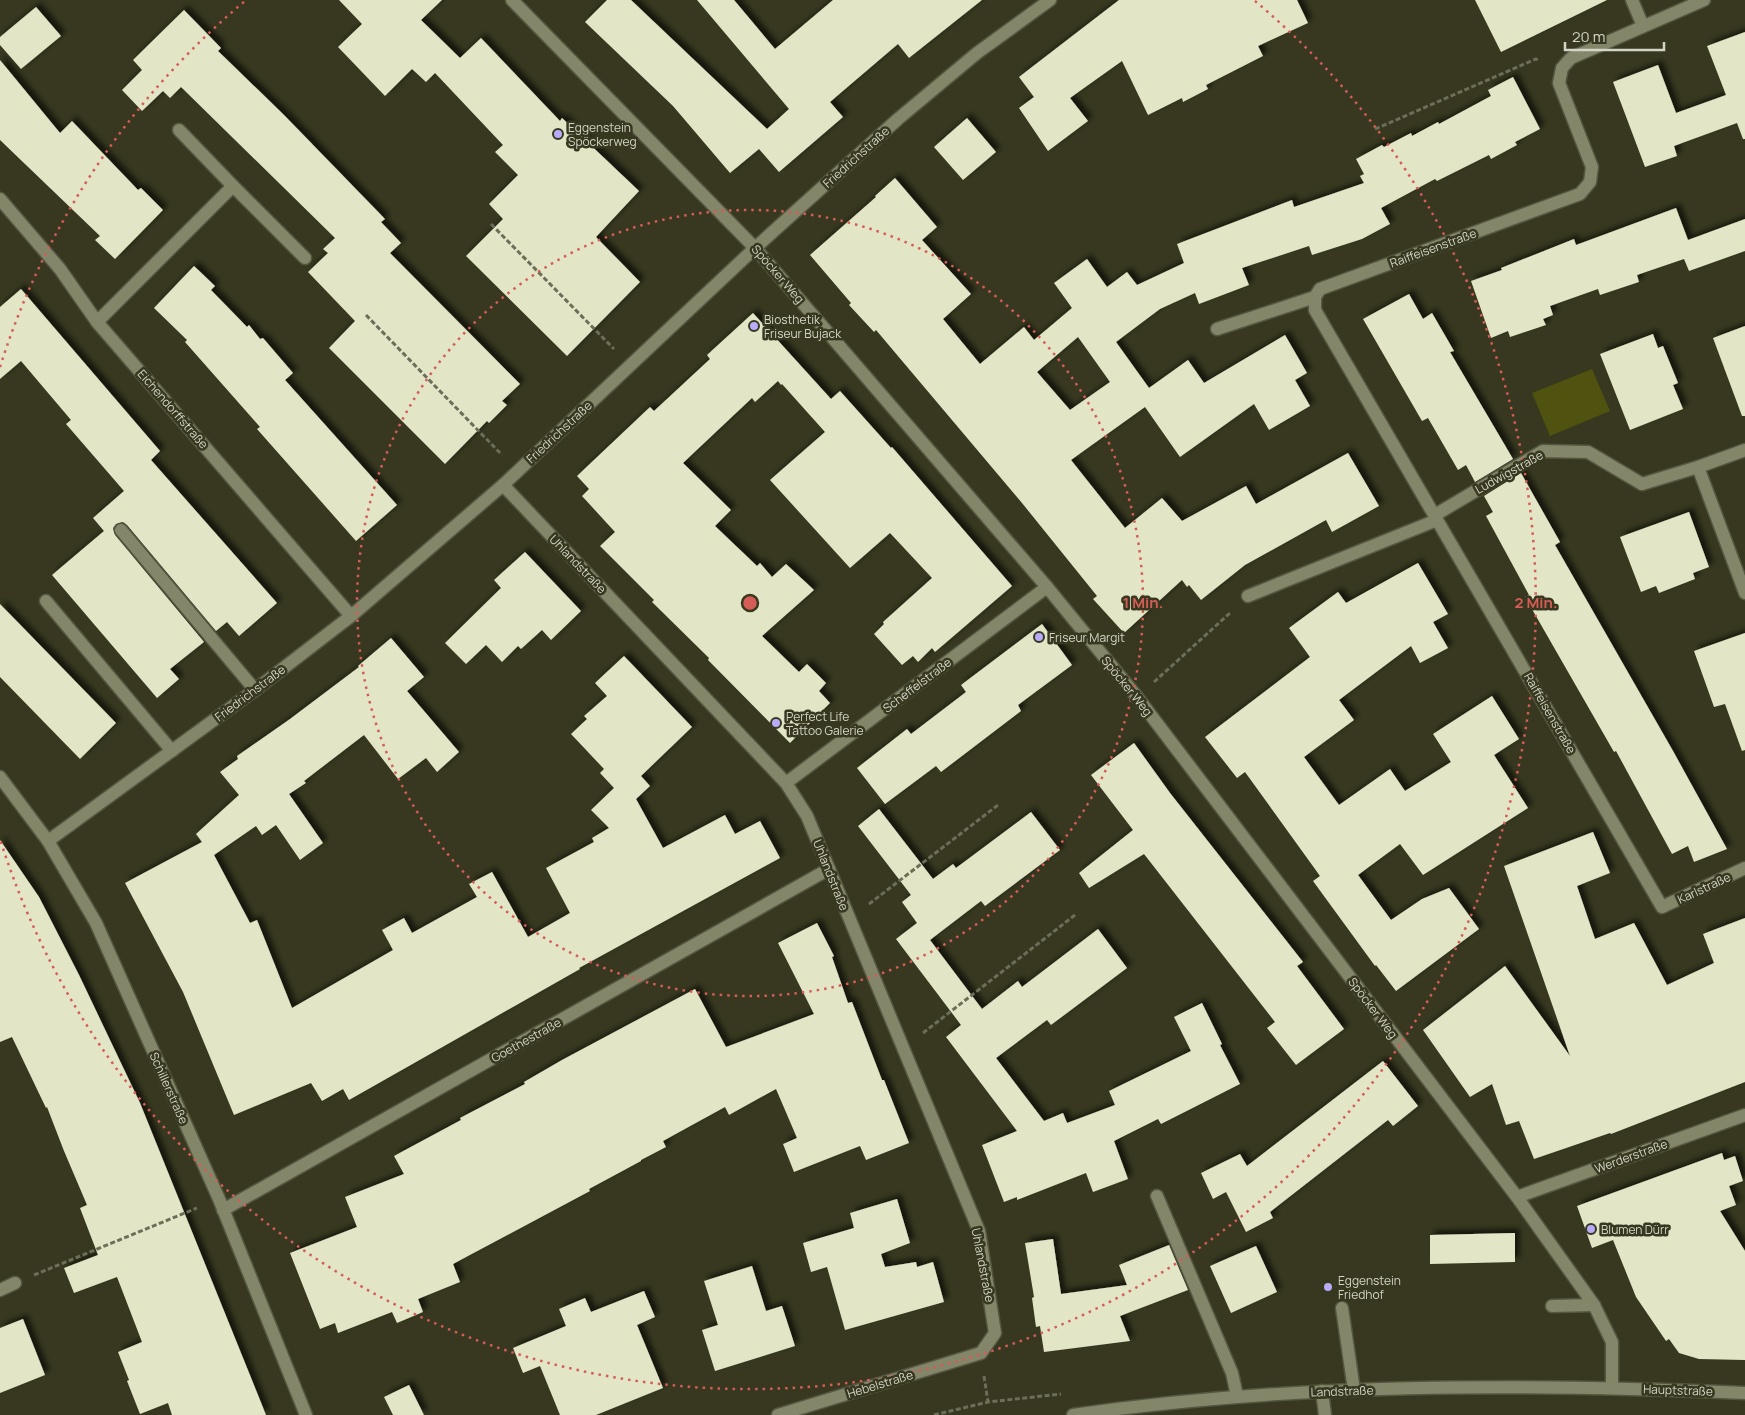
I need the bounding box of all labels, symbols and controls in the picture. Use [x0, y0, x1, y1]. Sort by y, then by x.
scale bar [1565, 20, 1664, 52]
text: 20 m [1572, 26, 1605, 47]
place label: Eggenstein Spöckerweg [568, 119, 637, 150]
street label: Friedrichstraße [819, 122, 893, 192]
marker: Eggenstein Spöckerweg [552, 128, 564, 140]
street label: Raiffeisenstraße [1387, 224, 1479, 272]
street label: Spöcker Weg [748, 241, 808, 307]
place label: Biosthetik Friseur Bujack [764, 311, 842, 342]
marker: Biosthetik Friseur Bujack [748, 320, 760, 332]
street label: Eichendorffstraße [134, 366, 212, 452]
street label: Friedrichstraße [522, 397, 596, 467]
street label: Ludwigstraße [1472, 446, 1546, 498]
street label: Uhlandstraße [546, 531, 610, 597]
text: 1 Min. [1123, 592, 1163, 613]
text: 2 Min. [1515, 592, 1557, 613]
centre of rings [741, 594, 759, 612]
place label: Friseur Margit [1049, 629, 1125, 646]
marker: Friseur Margit [1033, 631, 1045, 643]
street label: Spöcker Weg [1098, 652, 1156, 720]
street label: Scheffelstraße [879, 654, 955, 716]
street label: Friedrichstraße [211, 661, 289, 725]
street label: Raiffeisenstraße [1520, 669, 1580, 757]
place label: Perfect Life Tattoo Galerie [786, 708, 864, 739]
marker: Perfect Life Tattoo Galerie [770, 717, 782, 729]
street label: Uhlandstraße [809, 837, 853, 913]
street label: Karlstraße [1675, 868, 1733, 908]
street label: Spöcker Weg [1344, 974, 1402, 1042]
street label: Goethestraße [488, 1014, 564, 1066]
street label: Schillerstraße [146, 1049, 192, 1127]
street label: Werderstraße [1592, 1135, 1670, 1177]
place label: Blumen Dürr [1601, 1221, 1669, 1238]
marker: Blumen Dürr [1585, 1223, 1597, 1235]
street label: Uhlandstraße [967, 1226, 999, 1304]
place label: Eggenstein Friedhof [1338, 1272, 1401, 1303]
marker: Eggenstein Friedhof [1322, 1281, 1334, 1293]
street label: Hebelstraße [845, 1366, 915, 1402]
street label: Hauptstraße [1643, 1380, 1713, 1400]
street label: Landstraße [1310, 1381, 1374, 1401]

